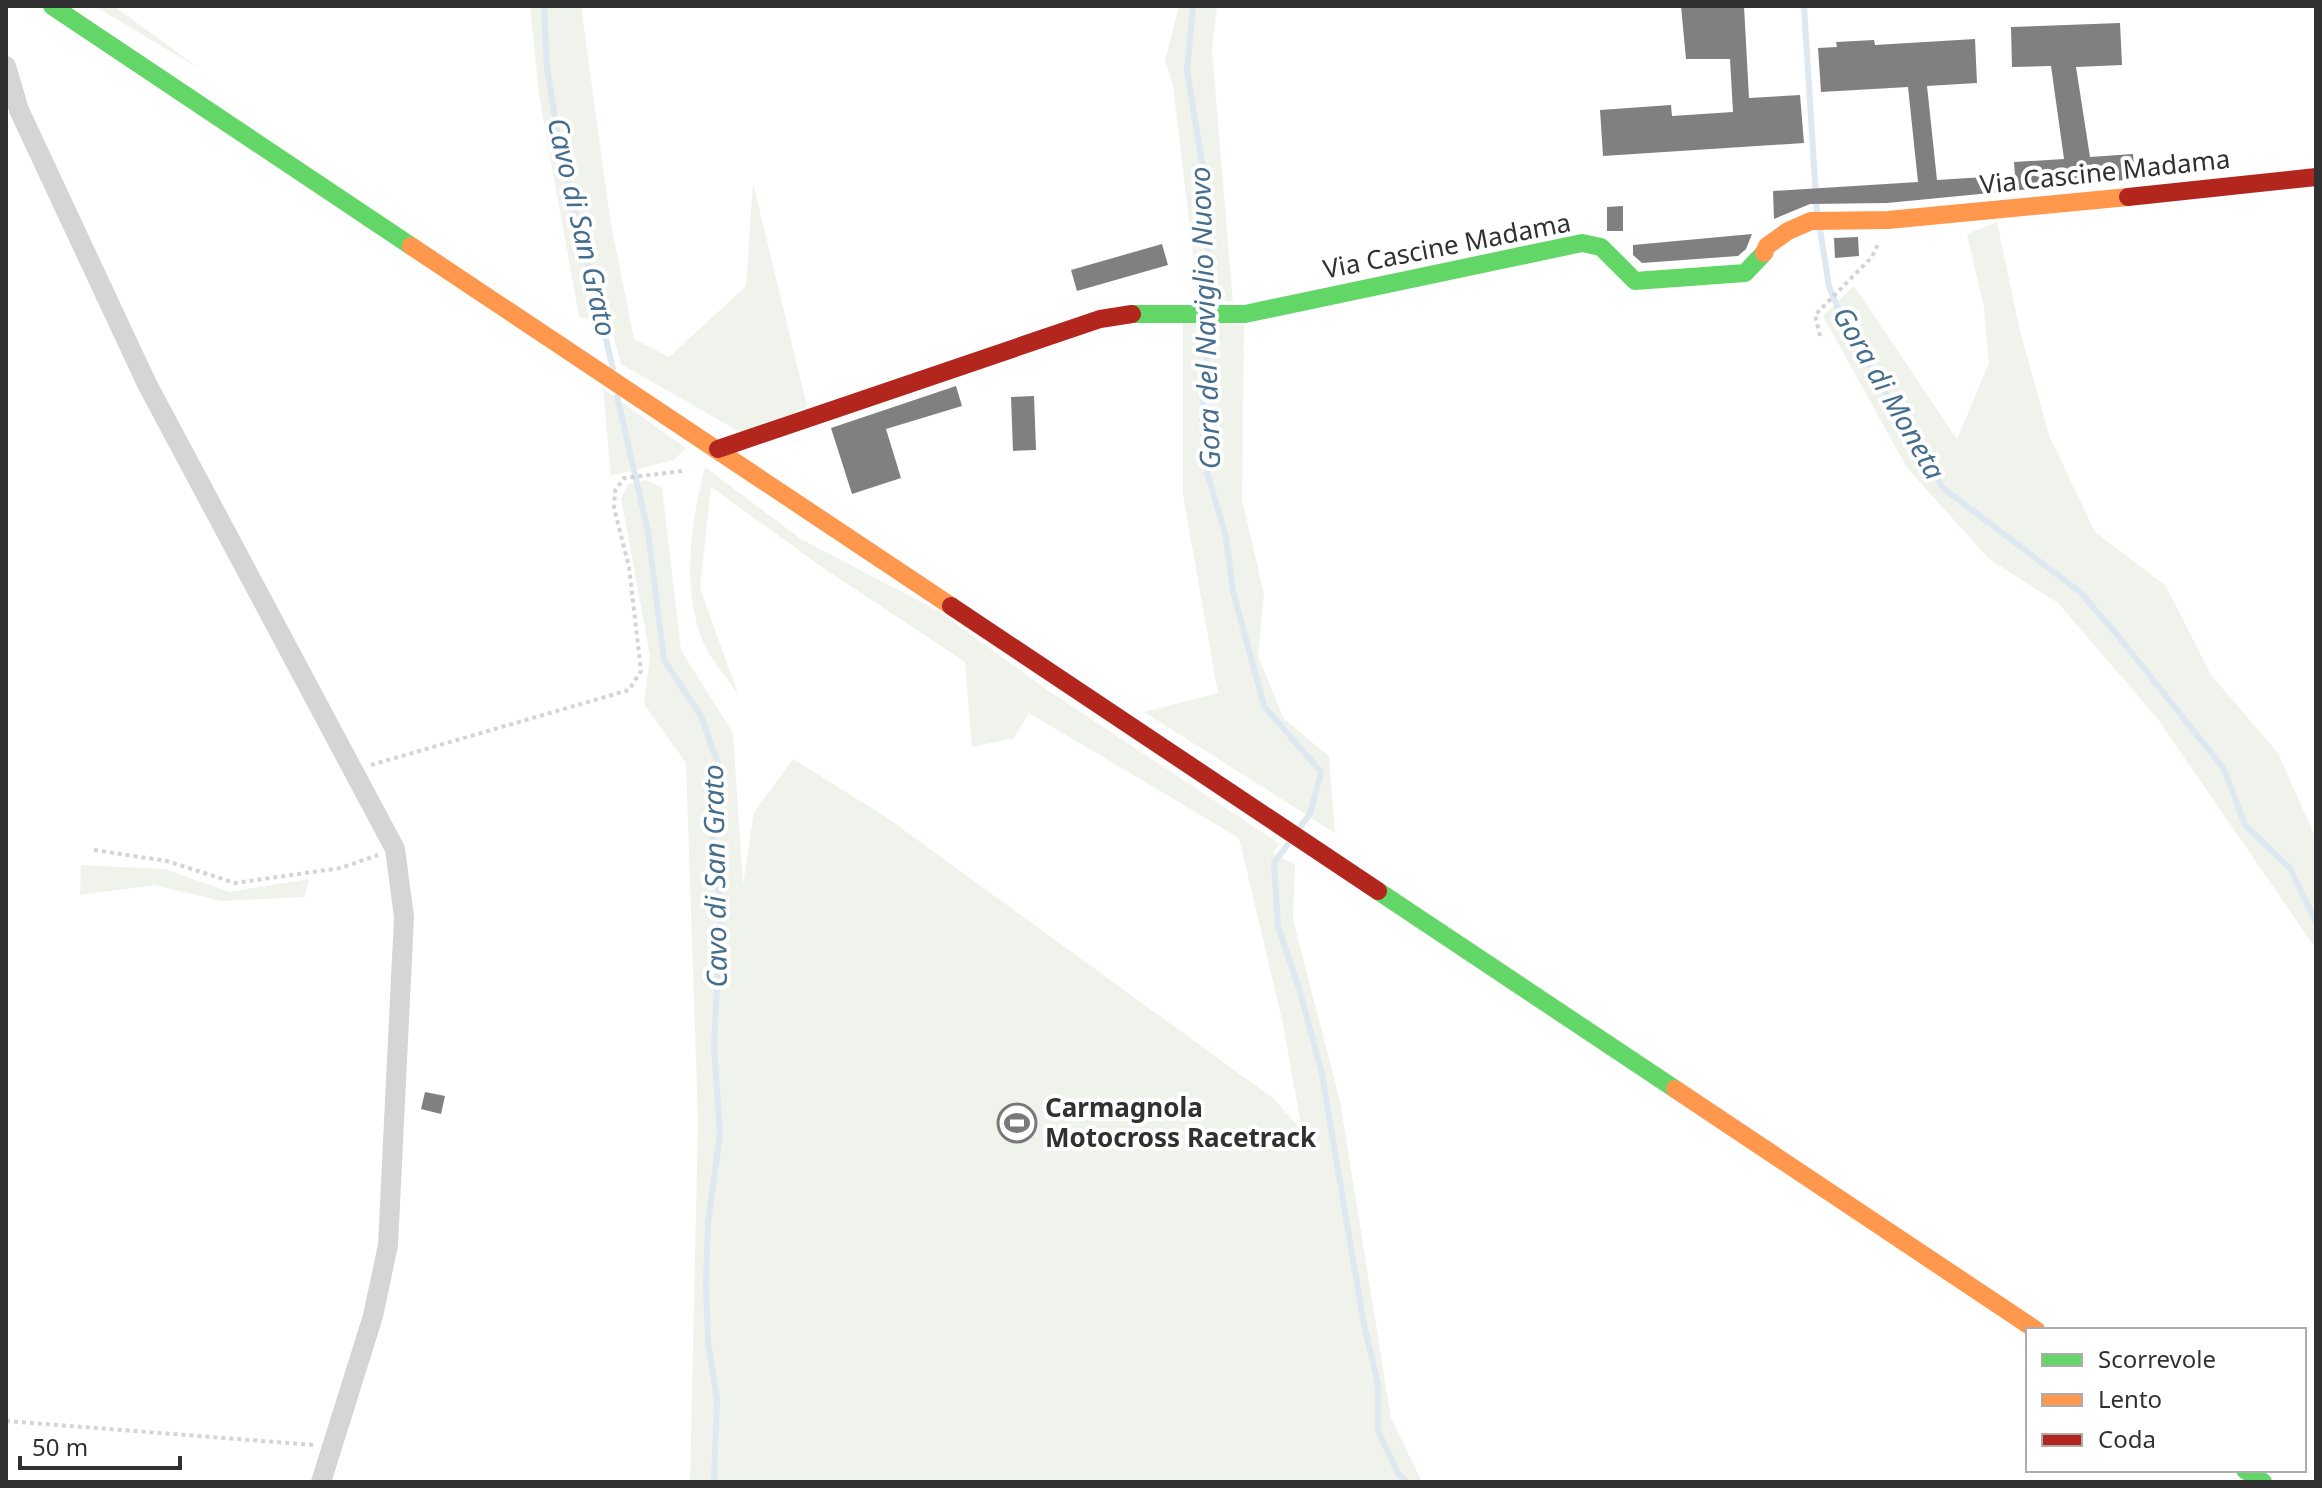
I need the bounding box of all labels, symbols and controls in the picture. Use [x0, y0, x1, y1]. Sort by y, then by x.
water label: Cavo di San Grato [539, 114, 627, 340]
street label: Via Cascine Madama [1978, 140, 2232, 202]
water label: Gora del Naviglio Nuovo [1180, 166, 1228, 470]
street label: Via Cascine Madama [1320, 203, 1574, 287]
water label: Gora di Moneta [1825, 299, 1955, 486]
water label: Cavo di San Grato [693, 764, 735, 988]
place label: Carmagnola Motocross Racetrack [1045, 1089, 1317, 1155]
sports icon: Carmagnola Motocross Racetrack [996, 1102, 1038, 1144]
legend [2026, 1328, 2306, 1472]
text: Scorrevole [2098, 1342, 2216, 1375]
text: Lento [2098, 1382, 2162, 1415]
scale bar [20, 1420, 180, 1470]
text: Coda [2098, 1422, 2156, 1455]
text: 50 m [32, 1430, 88, 1463]

